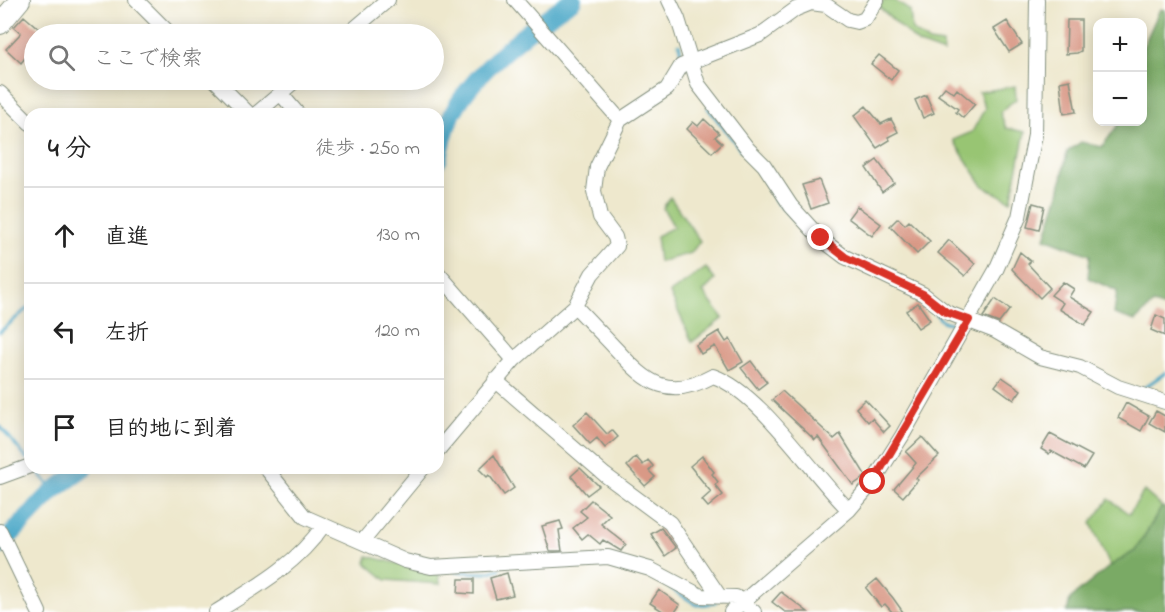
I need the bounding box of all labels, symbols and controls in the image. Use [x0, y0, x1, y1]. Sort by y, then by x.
map controls [1093, 18, 1147, 126]
button: + [1093, 18, 1147, 72]
search box [24, 24, 444, 90]
icon: search [45, 41, 78, 74]
text: ここで検索 [93, 44, 203, 76]
button: − [1093, 72, 1147, 126]
text: 4 分 [48, 131, 91, 169]
text: 徒歩 · 250 m [315, 135, 420, 164]
icon: ahead [48, 219, 81, 252]
text: 130 m [376, 221, 420, 250]
text: 直進 [105, 222, 149, 254]
route end [807, 224, 833, 250]
icon: left [48, 315, 81, 348]
text: 120 m [375, 317, 420, 346]
text: 左折 [105, 318, 149, 350]
icon: arrive [48, 411, 81, 444]
text: 目的地に到着 [105, 414, 237, 446]
route start [859, 468, 885, 494]

